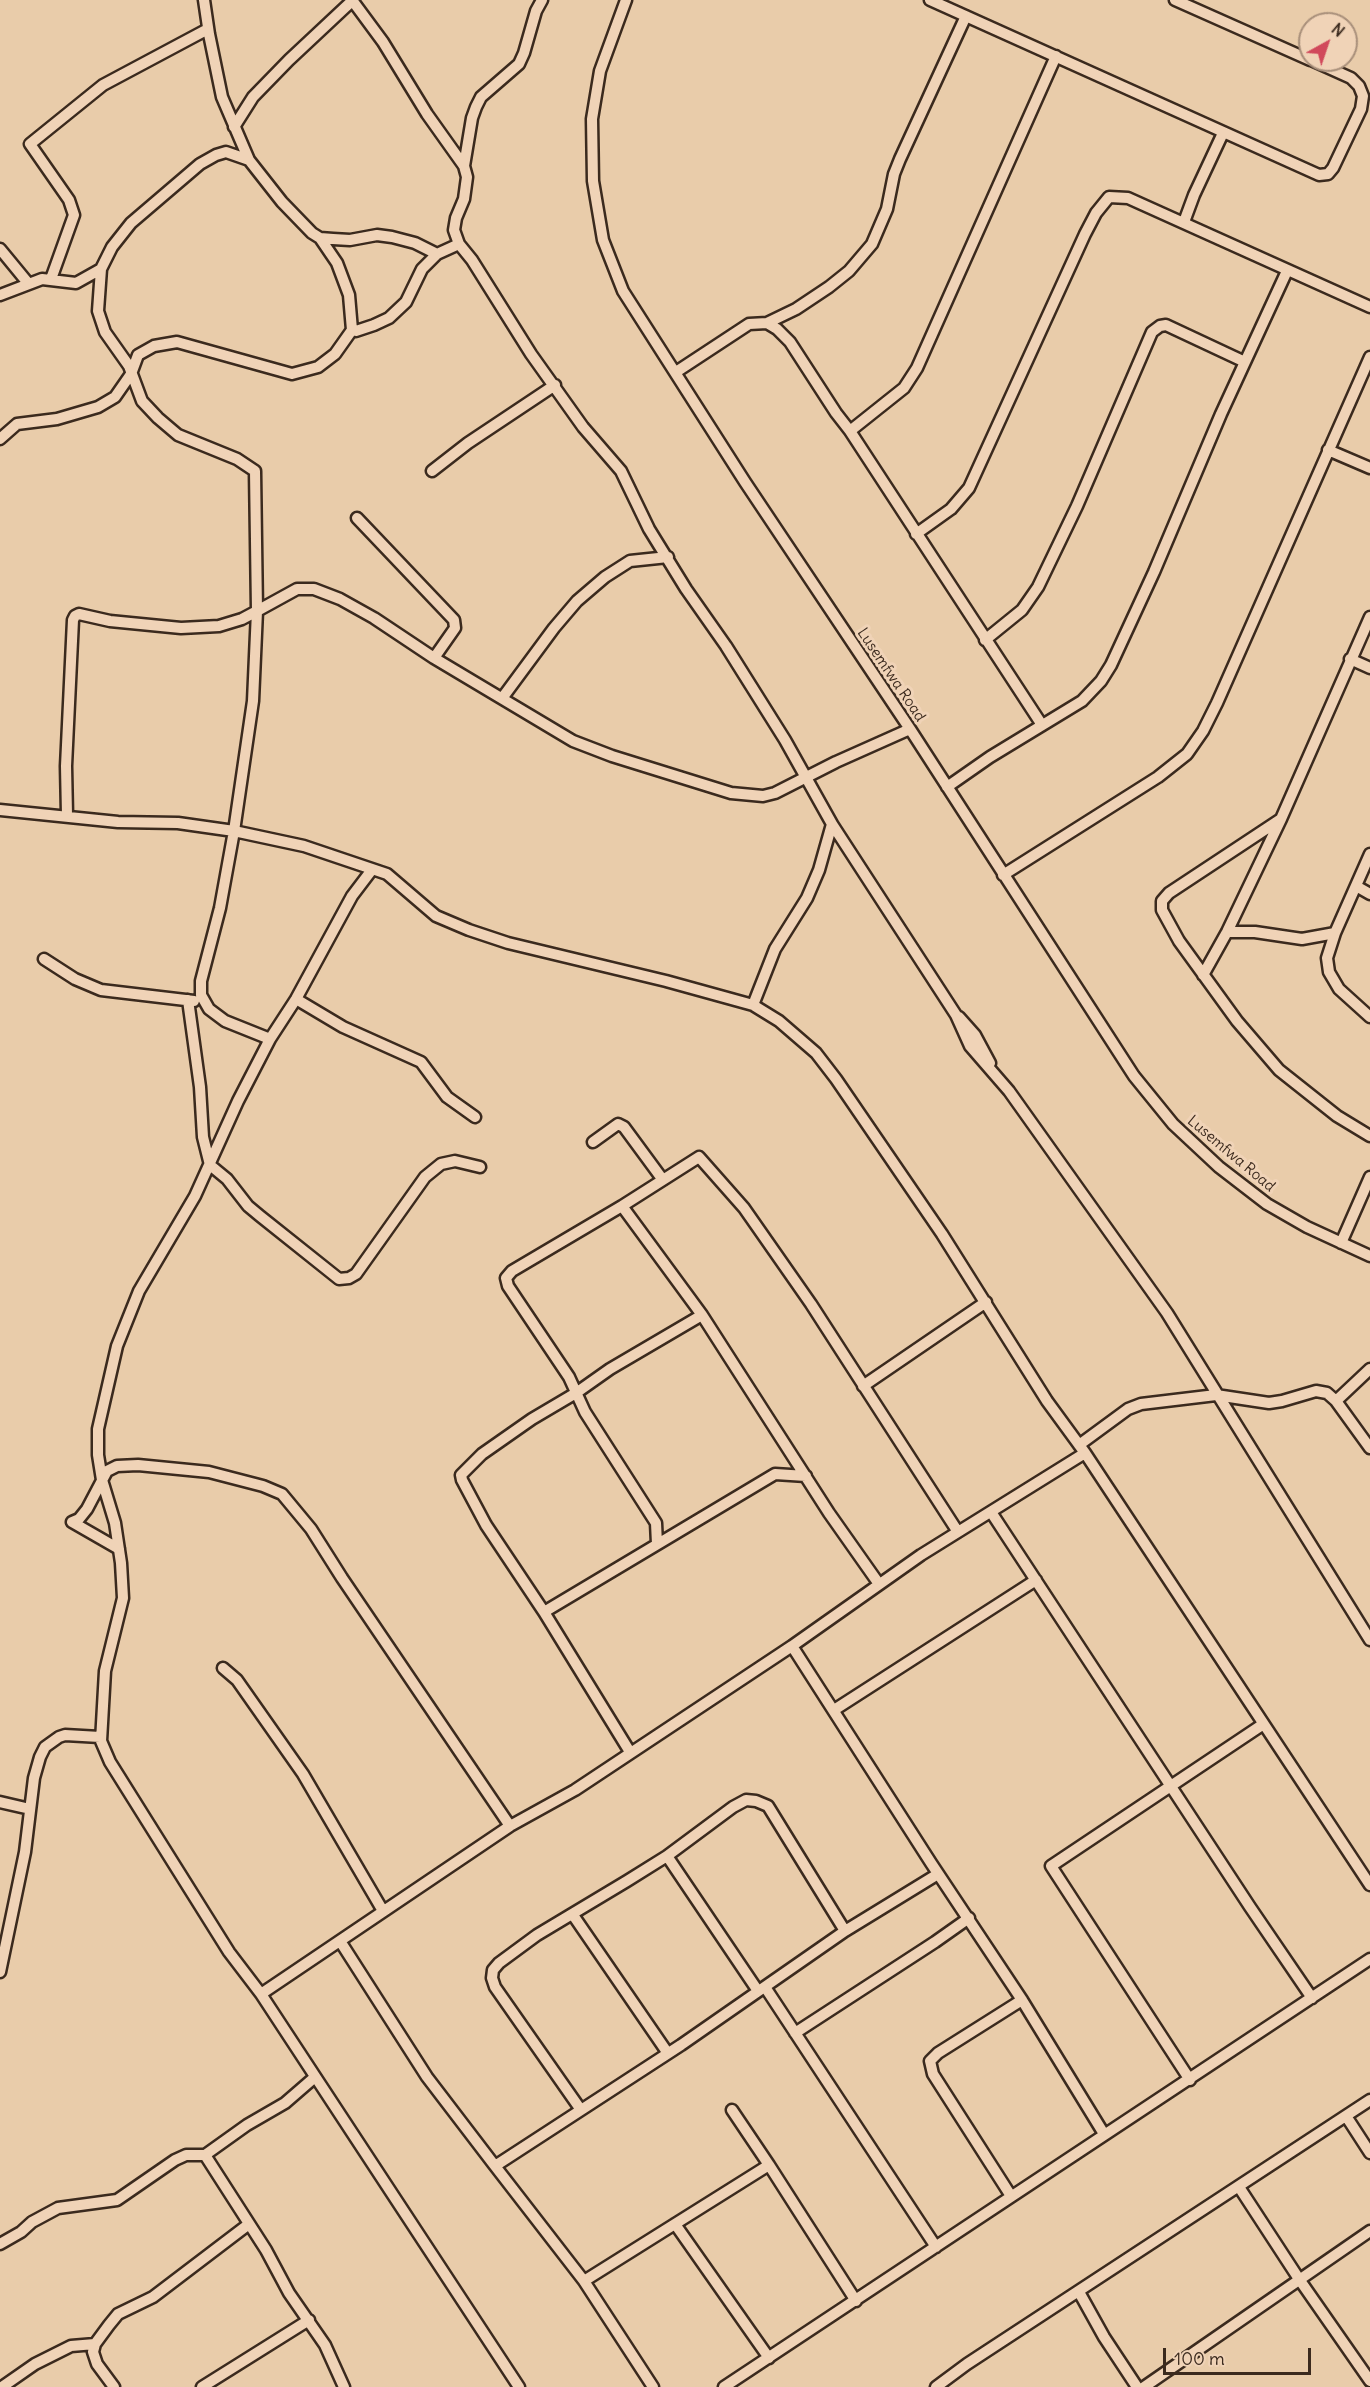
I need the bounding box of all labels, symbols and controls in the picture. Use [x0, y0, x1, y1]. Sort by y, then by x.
north arrow [1298, 12, 1358, 72]
text: N [1328, 19, 1349, 41]
street label: Lusemfwa Road [853, 625, 929, 725]
street label: Lusemfwa Road [1184, 1112, 1278, 1196]
scale bar [1166, 2336, 1314, 2374]
text: 100 m [1174, 2347, 1225, 2370]

